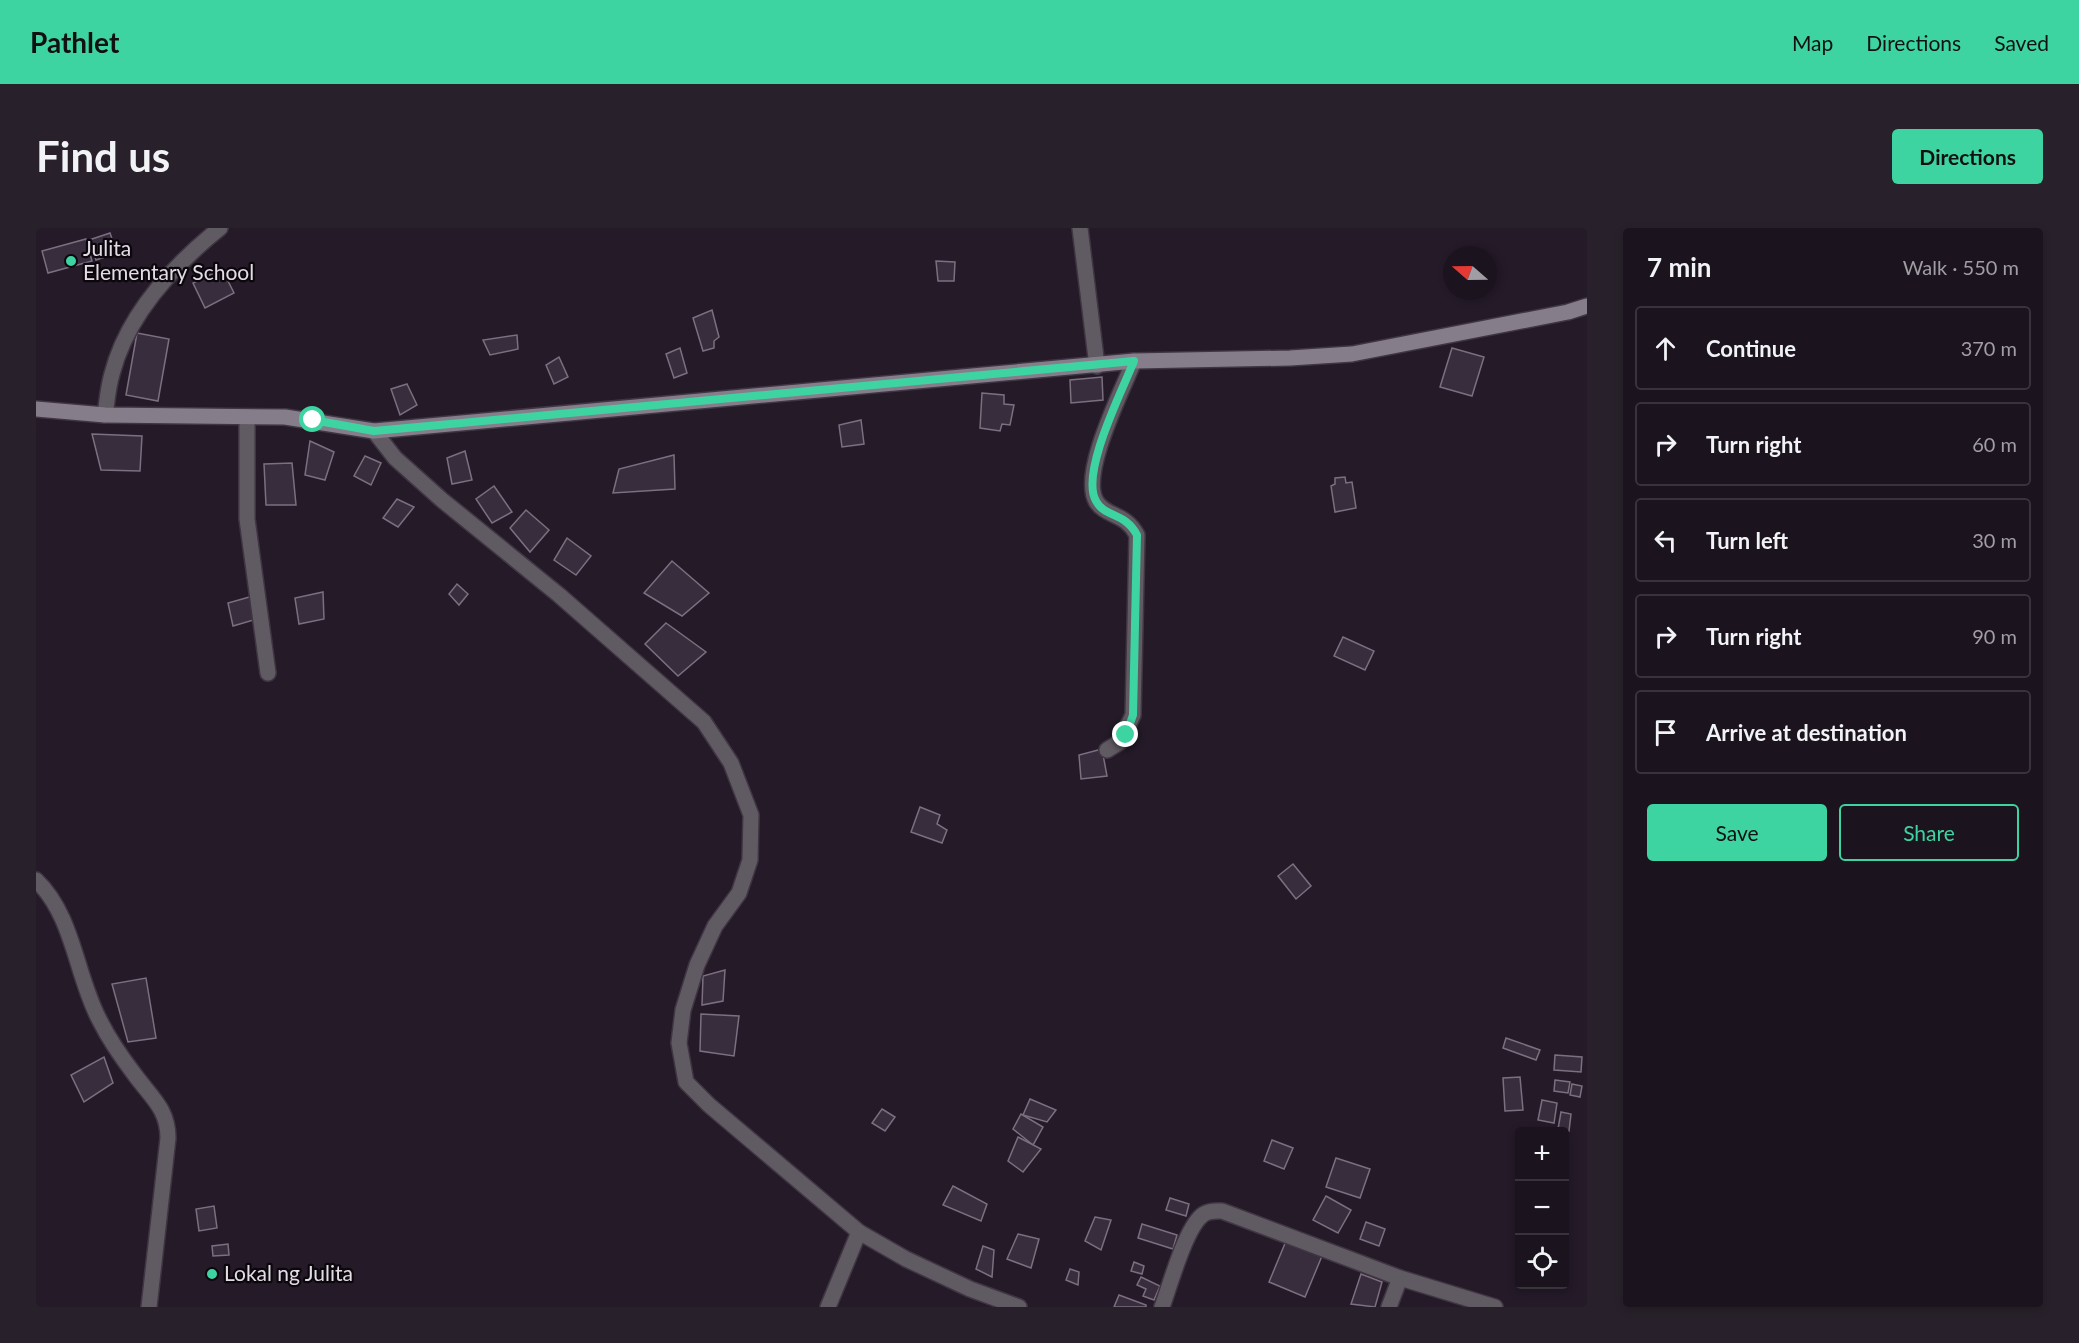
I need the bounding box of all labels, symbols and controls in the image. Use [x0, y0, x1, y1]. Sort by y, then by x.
text: Pathlet [30, 25, 119, 59]
text: Map [1792, 30, 1833, 55]
text: Directions [1866, 30, 1961, 55]
text: Saved [1994, 30, 2049, 55]
button: Directions [1892, 129, 2043, 184]
text: Find us [36, 131, 170, 181]
place label: Julita Elementary School [83, 235, 254, 284]
north arrow [1443, 246, 1497, 300]
text: 7 min [1647, 251, 1711, 283]
marker: Julita Elementary School [64, 254, 78, 268]
text: Walk · 550 m [1903, 255, 2019, 279]
icon: ahead [1649, 332, 1682, 365]
text: Continue [1706, 335, 1796, 362]
text: 370 m [1961, 336, 2017, 360]
route start [299, 406, 325, 432]
icon: right [1649, 428, 1682, 461]
text: Turn right [1706, 431, 1801, 458]
text: 60 m [1972, 432, 2017, 456]
icon: left [1649, 524, 1682, 557]
text: Turn left [1706, 527, 1788, 554]
text: 30 m [1972, 528, 2017, 552]
icon: right [1649, 620, 1682, 653]
text: Turn right [1706, 623, 1801, 650]
text: 90 m [1972, 624, 2017, 648]
icon: arrive [1649, 716, 1682, 749]
text: Arrive at destination [1706, 719, 1907, 746]
route end [1112, 721, 1138, 747]
button: Save [1647, 804, 1827, 861]
button: Share [1839, 804, 2019, 861]
map controls [1515, 1127, 1569, 1289]
button: + [1515, 1127, 1569, 1181]
button: − [1515, 1181, 1569, 1235]
button: locate [1515, 1235, 1569, 1289]
place label: Lokal ng Julita [224, 1260, 353, 1285]
marker: Lokal ng Julita [205, 1267, 219, 1281]

